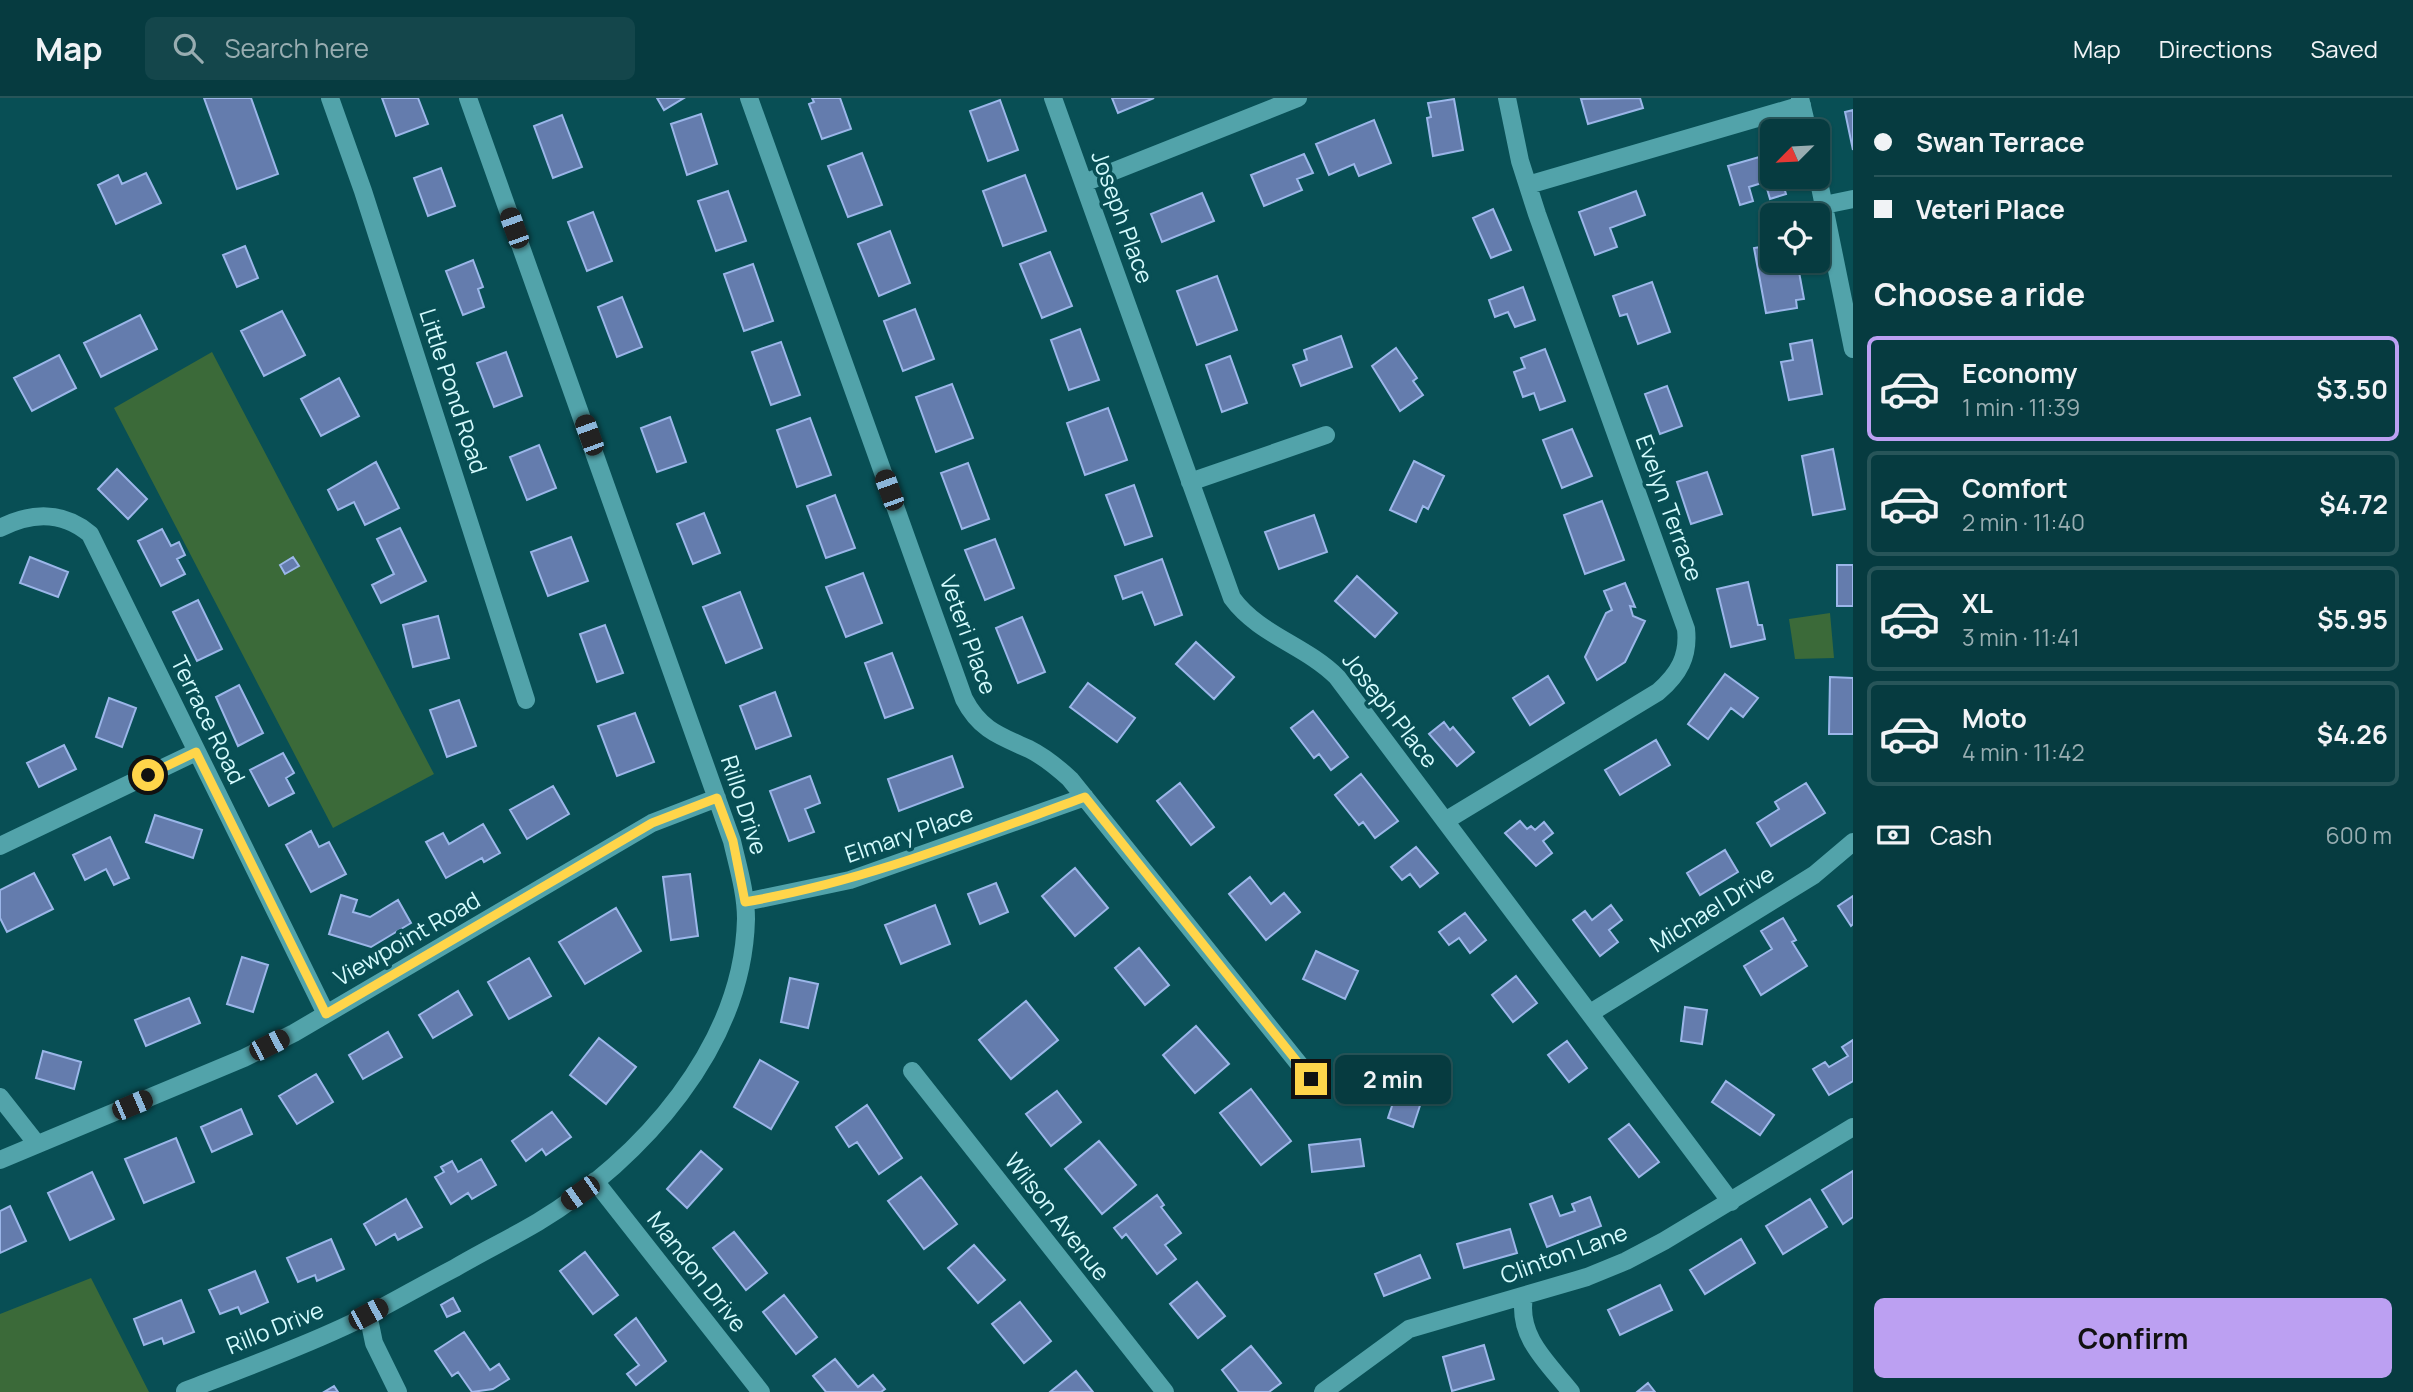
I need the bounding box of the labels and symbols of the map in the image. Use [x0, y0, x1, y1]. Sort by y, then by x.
north arrow [1760, 119, 1830, 189]
street label: Joseph Place [1084, 146, 1162, 287]
car [497, 205, 532, 251]
street label: Little Pond Road [412, 304, 496, 477]
car [572, 412, 607, 458]
street label: Evelyn Terrace [1629, 430, 1711, 585]
car [872, 467, 907, 513]
street label: Veteri Place [933, 571, 1005, 699]
street label: Joseph Place [1335, 645, 1446, 774]
street label: Terrace Road [164, 650, 254, 789]
street label: Rillo Drive [714, 751, 776, 858]
route start [132, 759, 164, 791]
street label: Elmary Place [840, 796, 977, 870]
street label: Michael Drive [1643, 857, 1780, 959]
street label: Viewpoint Road [327, 883, 486, 993]
car [246, 1026, 293, 1064]
callout: 2 min [1336, 1054, 1451, 1104]
route end [1295, 1063, 1327, 1095]
car [109, 1087, 156, 1123]
street label: Wilson Avenue [998, 1146, 1118, 1287]
car [557, 1172, 604, 1214]
street label: Mandon Drive [641, 1204, 755, 1338]
street label: Clinton Lane [1496, 1215, 1632, 1291]
street label: Rillo Drive [221, 1293, 328, 1361]
car [345, 1295, 392, 1333]

